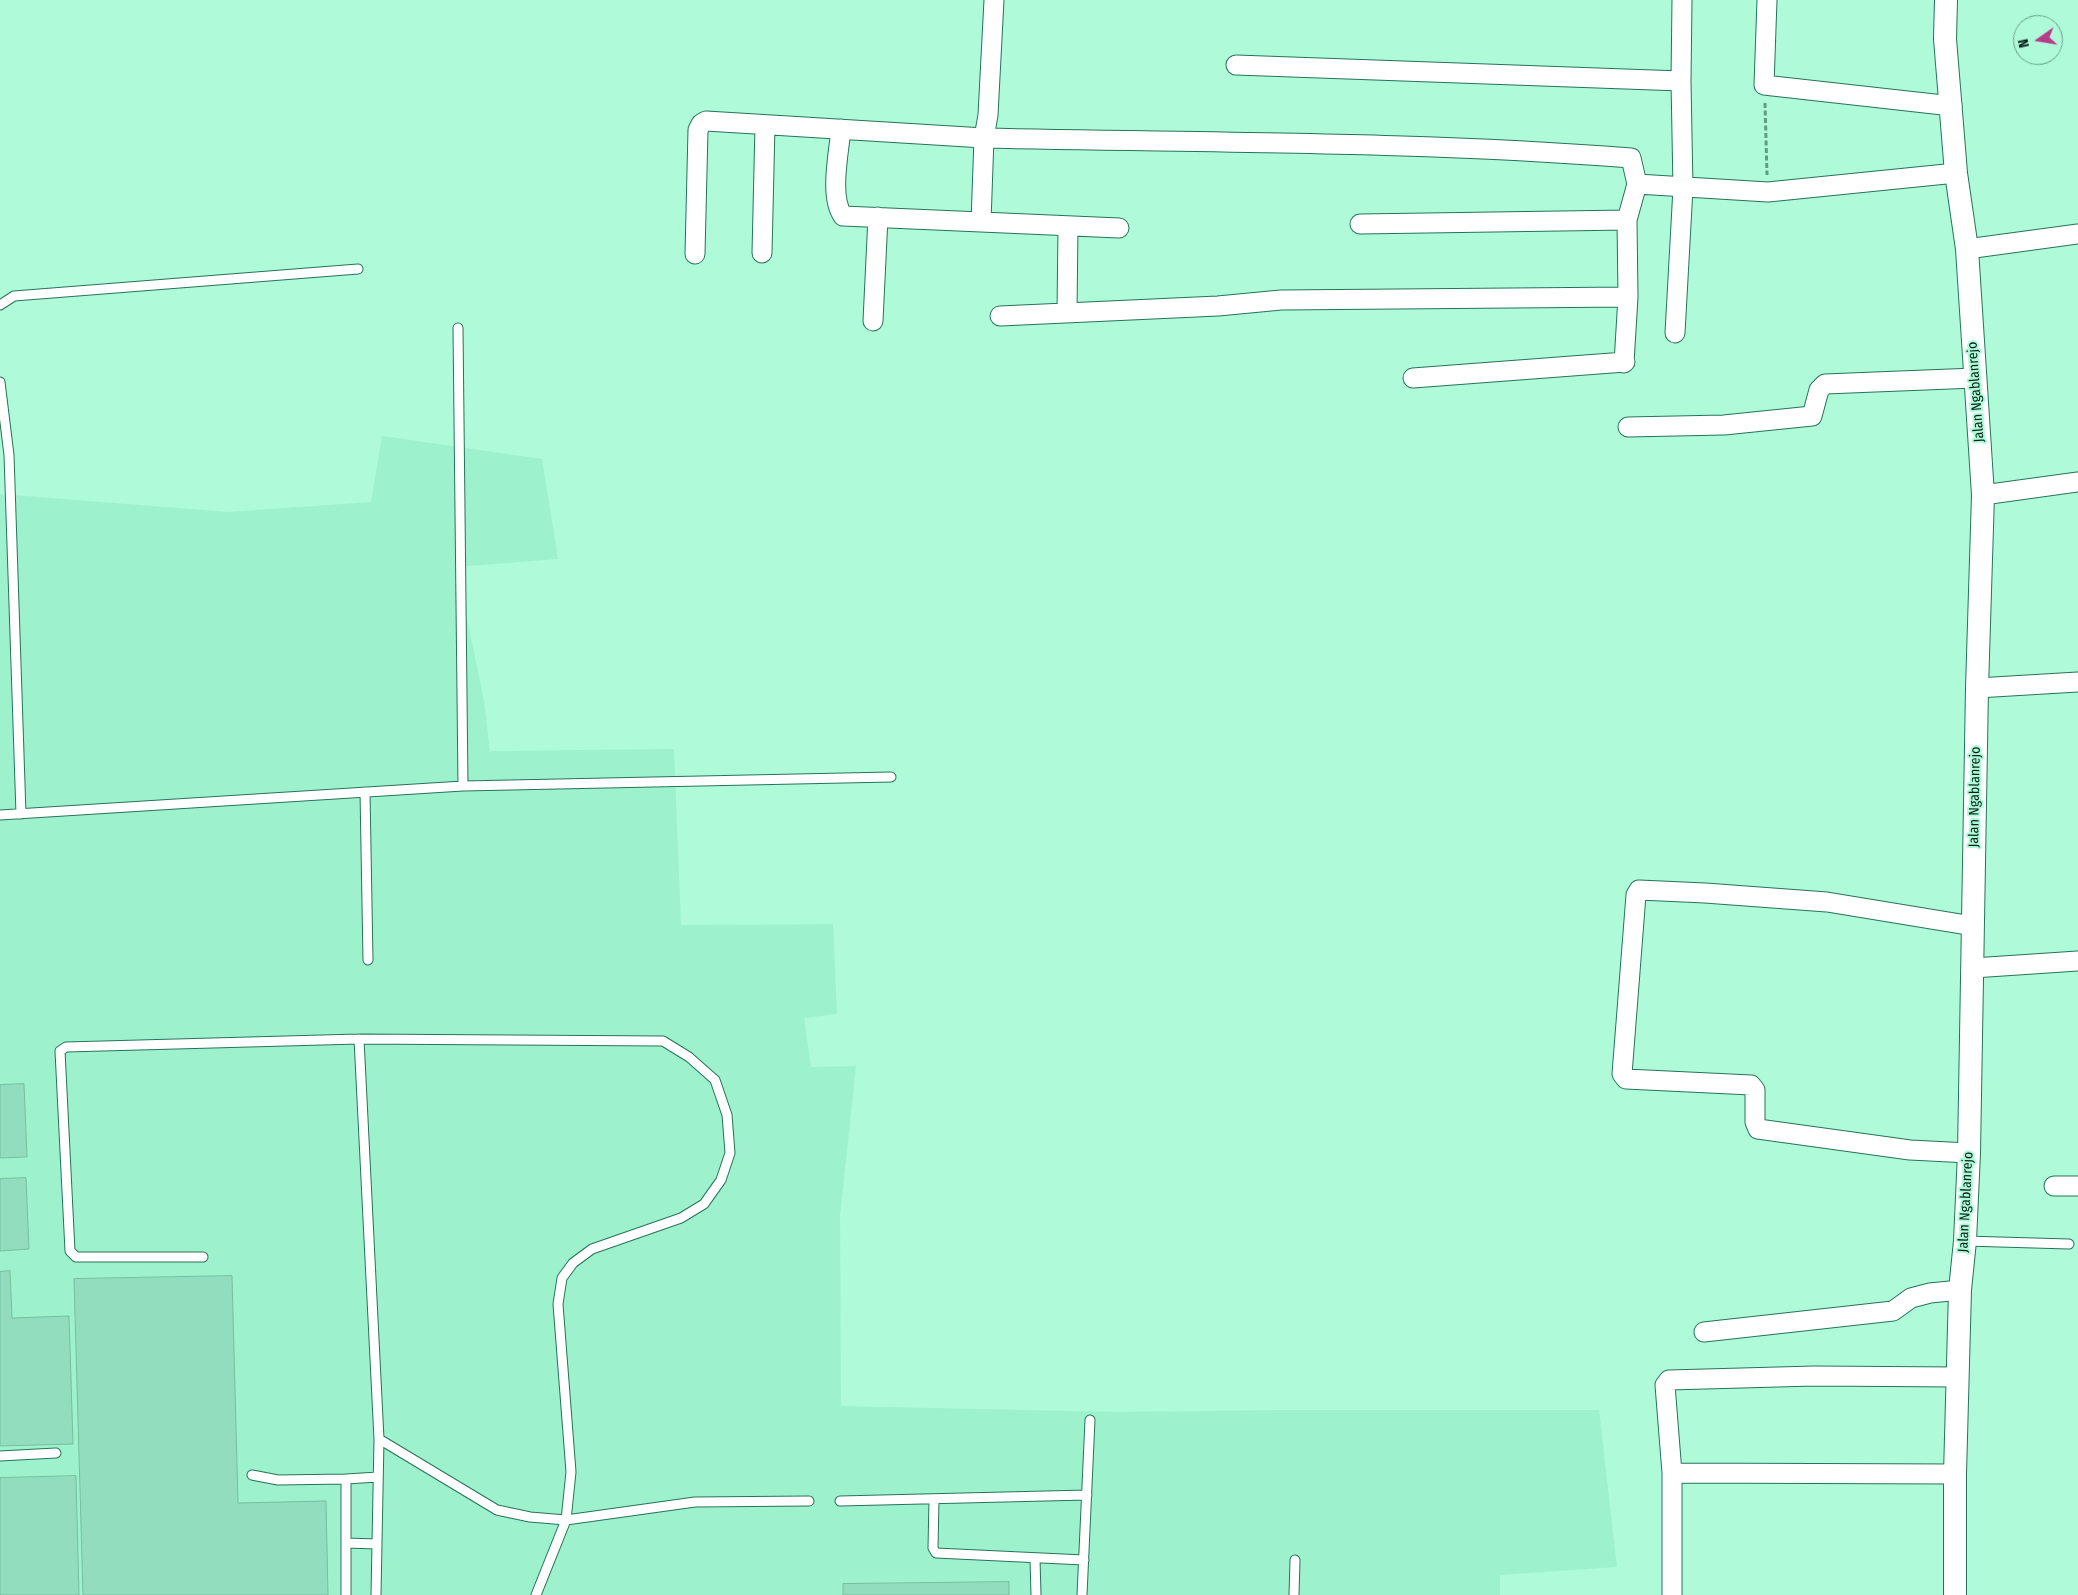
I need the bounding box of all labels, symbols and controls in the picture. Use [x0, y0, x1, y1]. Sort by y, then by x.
north arrow [2013, 15, 2063, 65]
text: N [2015, 37, 2033, 49]
street label: Jalan Ngablanrejo [1964, 341, 1988, 443]
street label: Jalan Ngablanrejo [1966, 746, 1984, 848]
street label: Jalan Ngablanrejo [1955, 1151, 1977, 1253]

